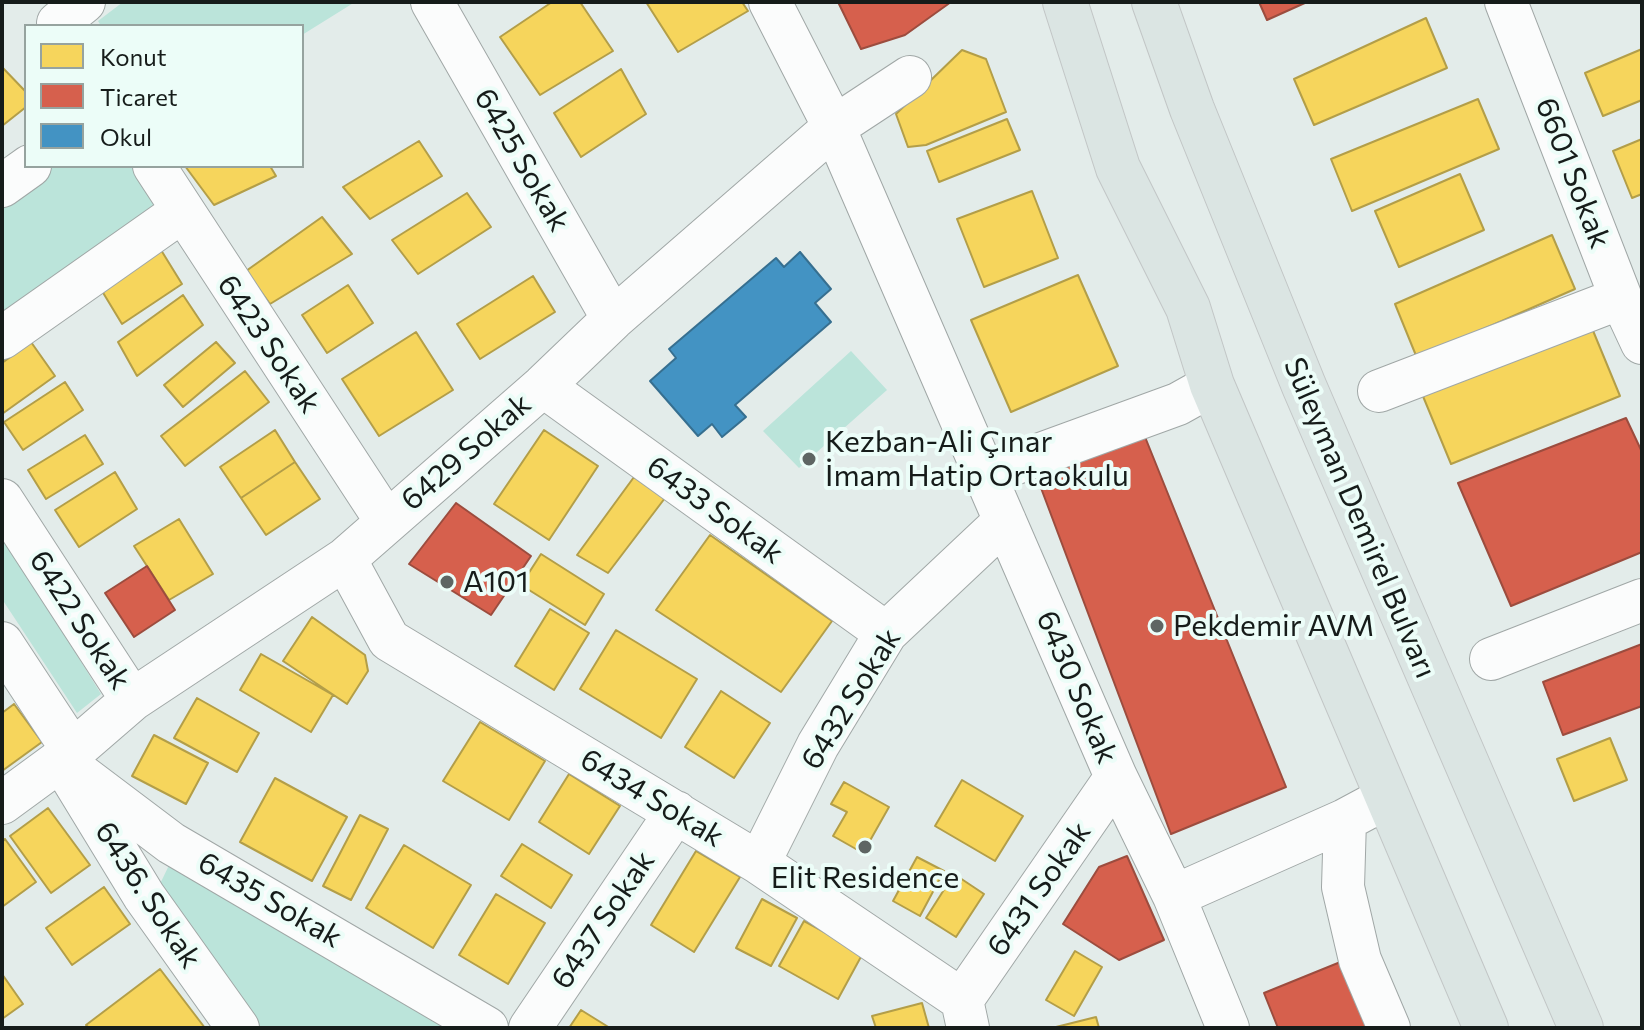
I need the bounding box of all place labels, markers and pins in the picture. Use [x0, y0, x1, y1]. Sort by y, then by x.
place label: Kezban-Ali Çınar İmam Hatip Ortaokulu [825, 424, 1129, 494]
marker: Kezban-Ali Çınar İmam Hatip Ortaokulu [800, 450, 818, 468]
place label: A101 [463, 564, 529, 600]
marker: A101 [438, 573, 456, 591]
place label: Pekdemir AVM [1173, 608, 1374, 644]
marker: Pekdemir AVM [1148, 617, 1166, 635]
marker: Elit Residence [856, 838, 874, 856]
place label: Elit Residence [771, 860, 959, 896]

